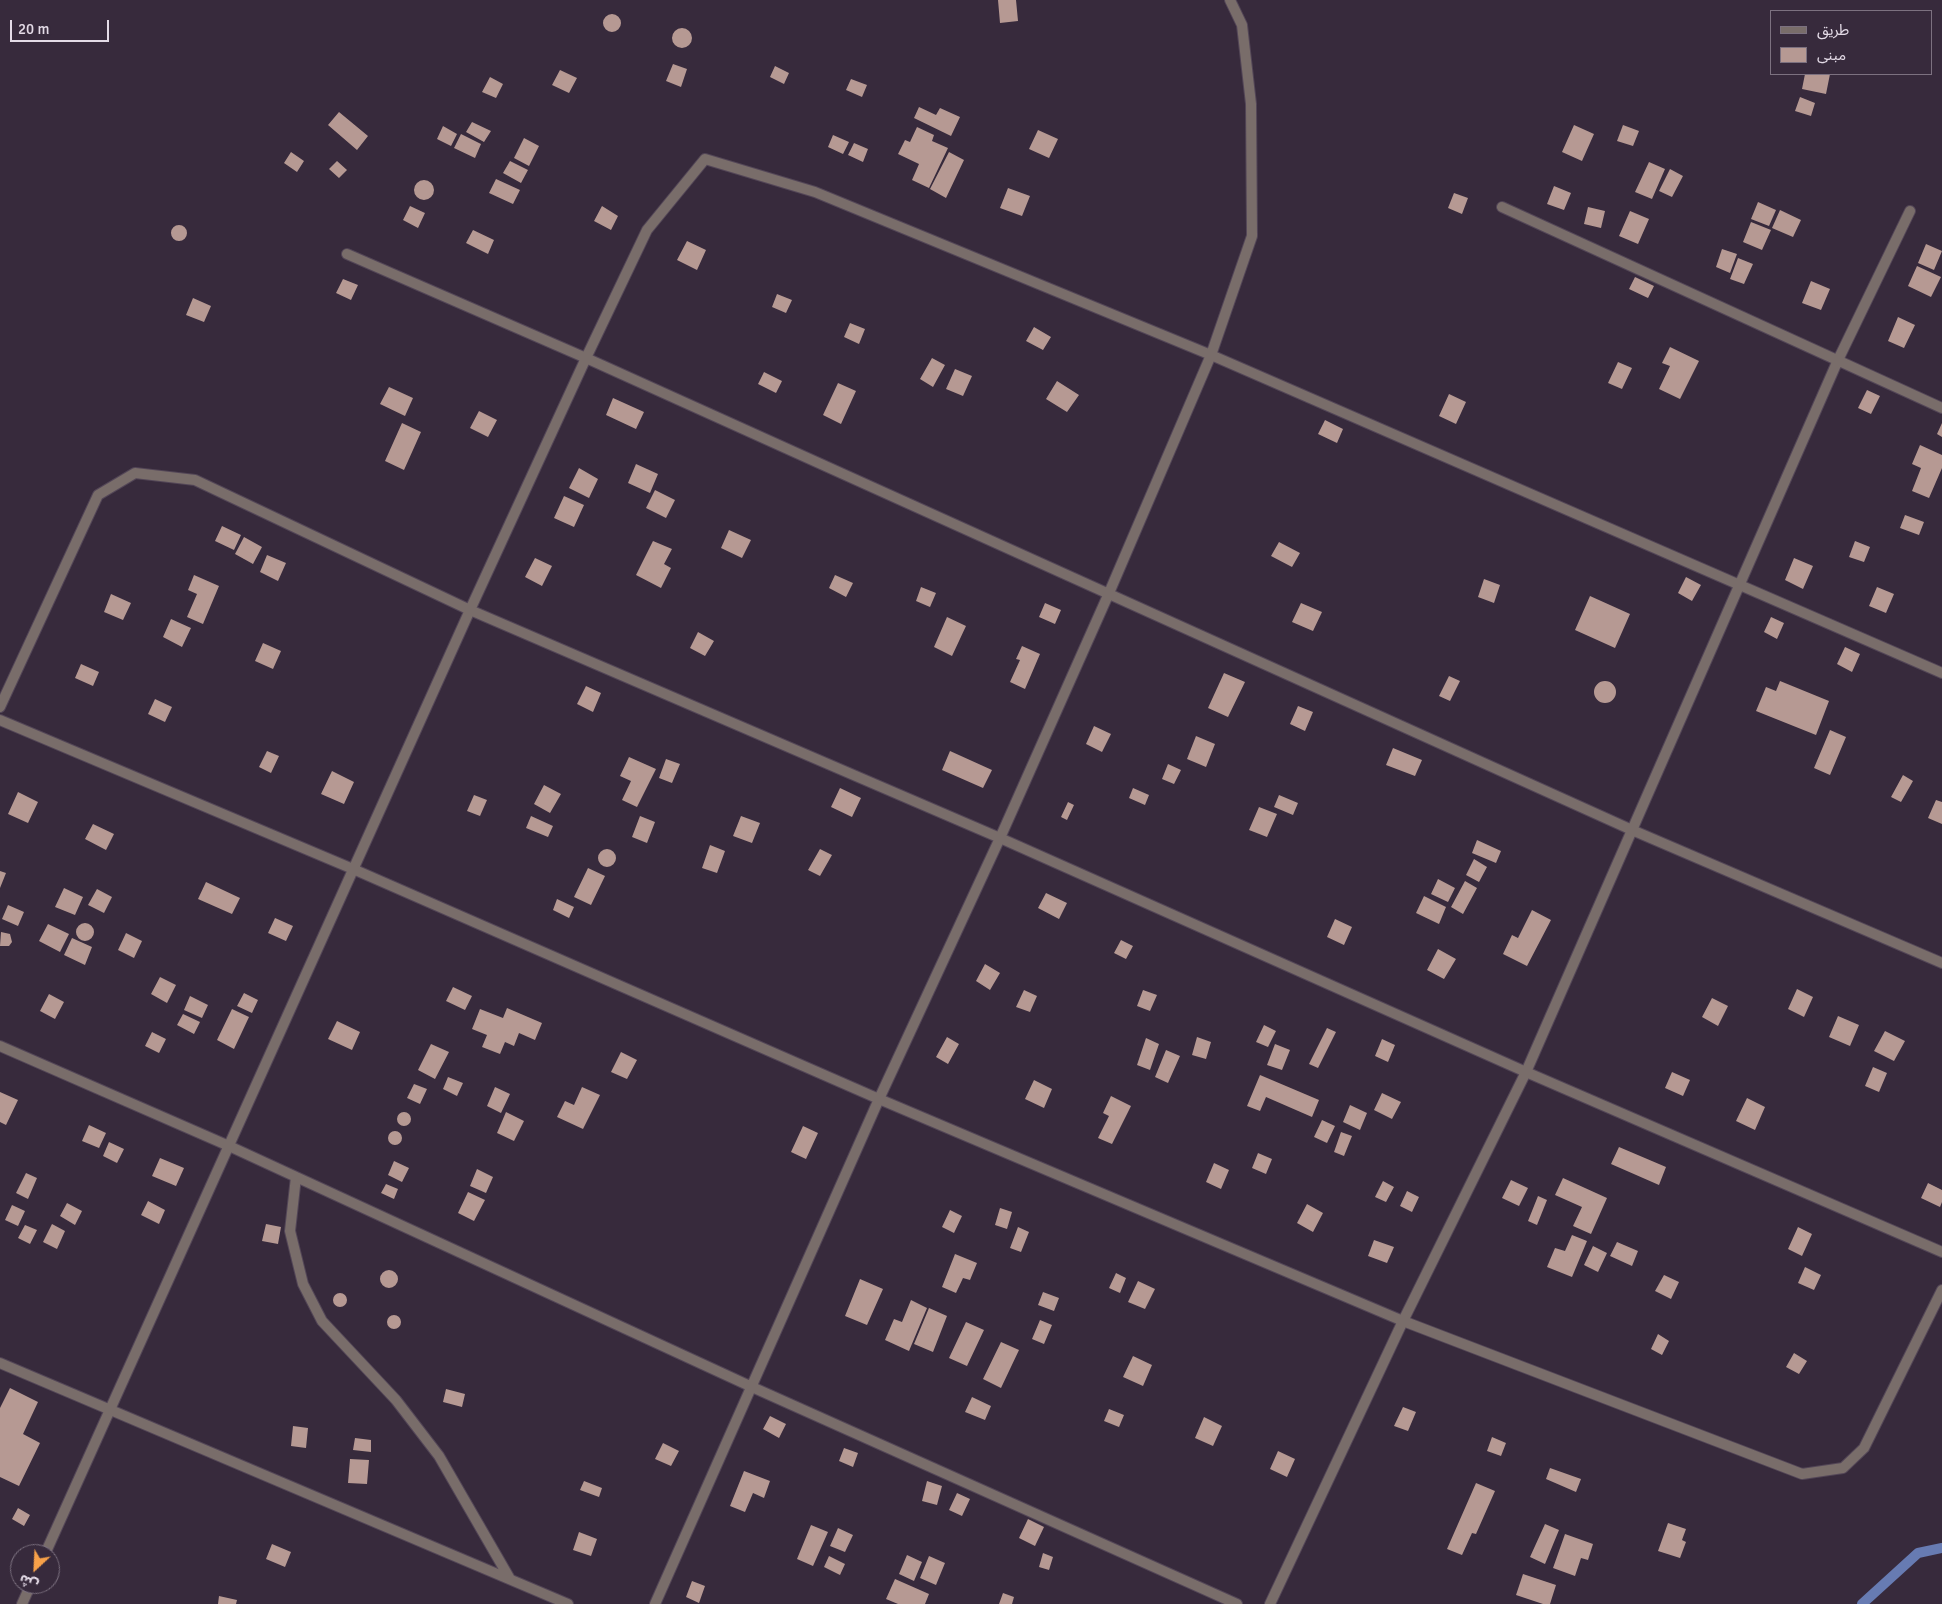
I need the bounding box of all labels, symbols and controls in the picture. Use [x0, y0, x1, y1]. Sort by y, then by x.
scale bar [12, 10, 111, 42]
legend [1770, 10, 1932, 75]
text: 20 m [18, 20, 49, 38]
text: طريق [1817, 21, 1849, 39]
text: مبنى [1817, 46, 1846, 64]
north arrow [10, 1544, 60, 1594]
text: ش [17, 1570, 41, 1594]

